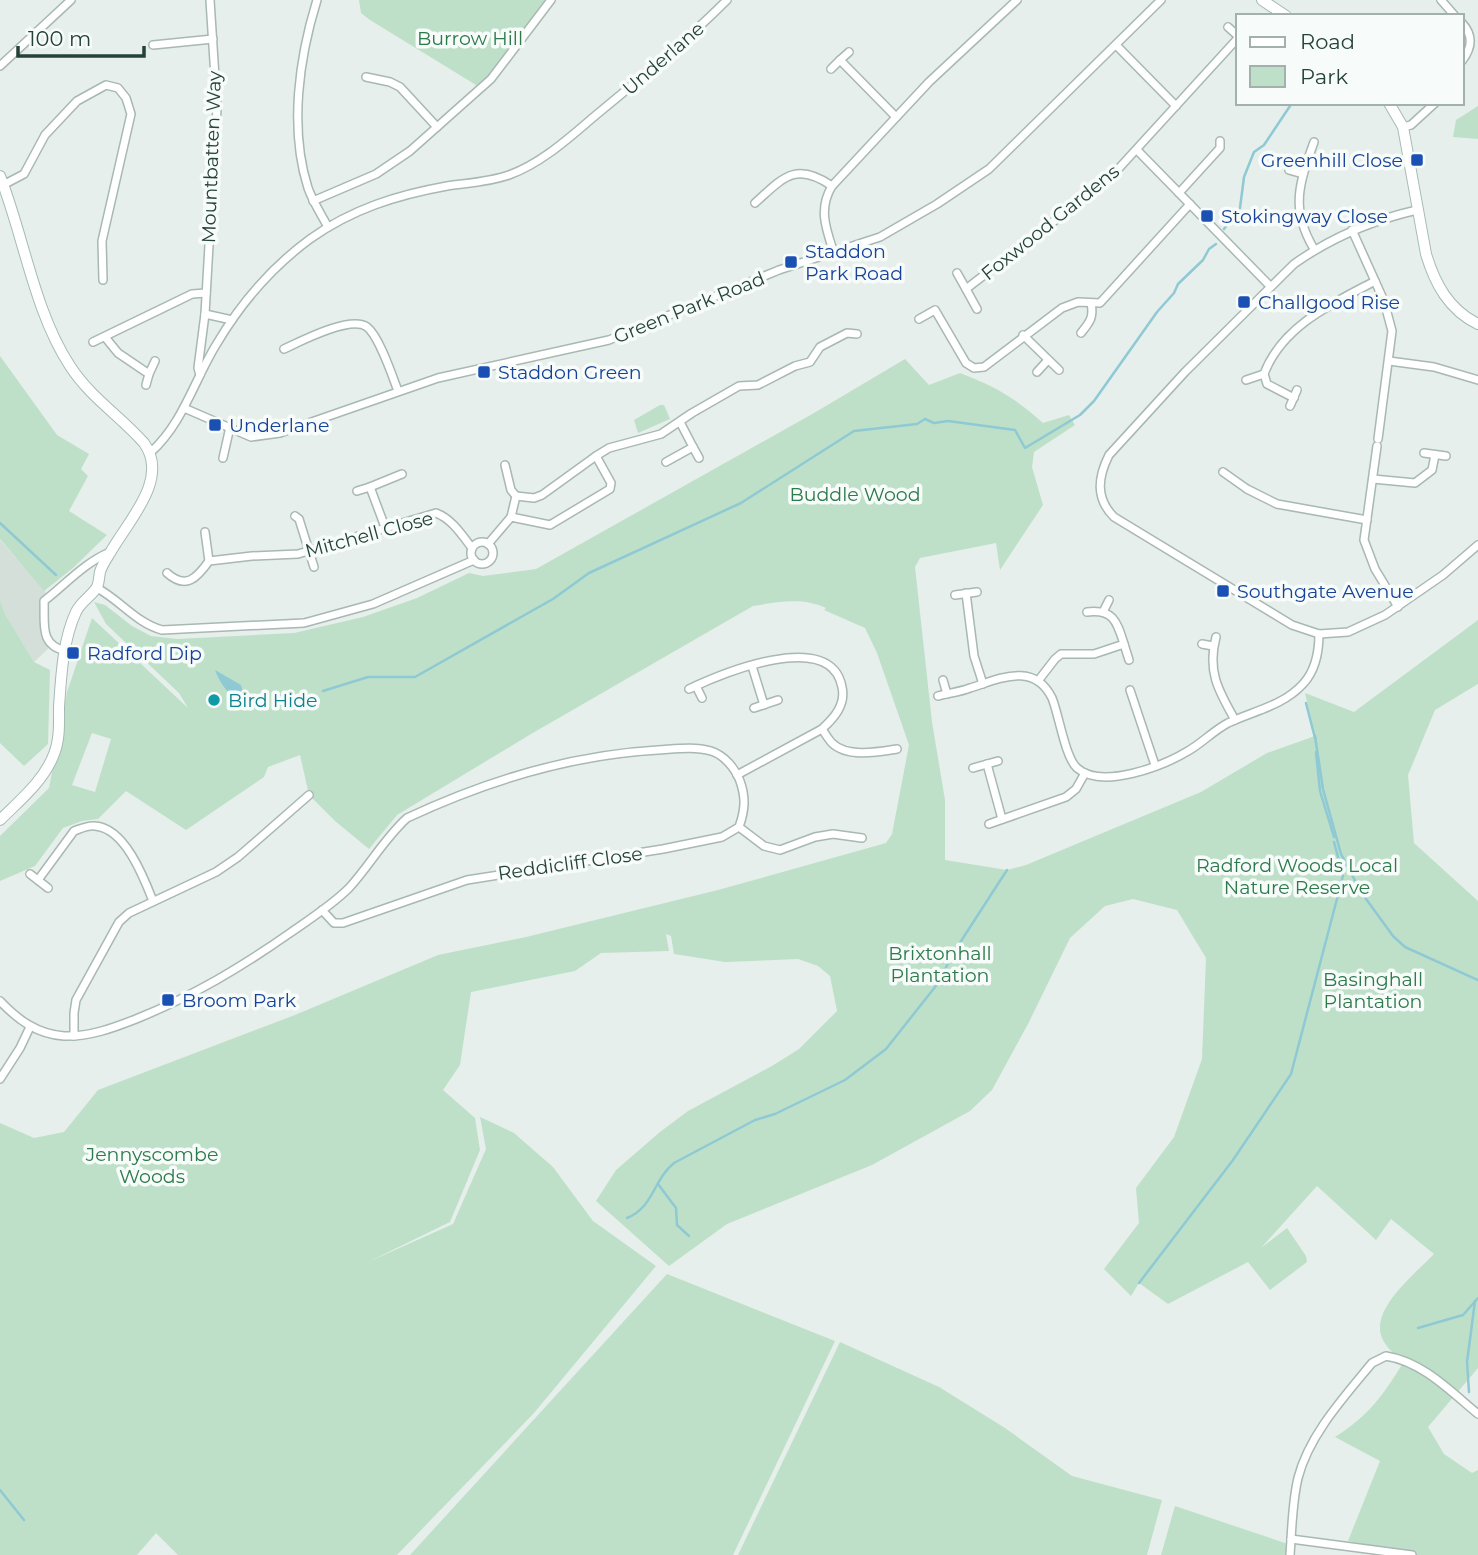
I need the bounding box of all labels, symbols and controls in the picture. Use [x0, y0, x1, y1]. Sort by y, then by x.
scale bar [18, 14, 144, 58]
legend [1236, 14, 1464, 105]
street label: Underlane [618, 17, 709, 100]
text: 100 m [28, 26, 91, 51]
park label: Burrow Hill [417, 27, 523, 50]
text: Road [1300, 29, 1355, 54]
text: Park [1300, 64, 1348, 89]
street label: Mountbatten Way [197, 70, 226, 244]
place label: Greenhill Close [1261, 149, 1403, 172]
marker: Greenhill Close [1409, 152, 1425, 168]
street label: Foxwood Gardens [977, 160, 1124, 285]
place label: Stokingway Close [1221, 205, 1388, 228]
marker: Stokingway Close [1199, 208, 1215, 224]
place label: Staddon Park Road [805, 240, 903, 285]
marker: Staddon Park Road [783, 254, 799, 270]
street label: Green Park Road [610, 267, 768, 348]
place label: Challgood Rise [1258, 291, 1400, 314]
marker: Challgood Rise [1236, 294, 1252, 310]
place label: Staddon Green [498, 361, 642, 384]
marker: Staddon Green [476, 364, 492, 380]
place label: Underlane [229, 414, 329, 437]
marker: Underlane [207, 417, 223, 433]
park label: Buddle Wood [789, 483, 921, 506]
street label: Mitchell Close [303, 506, 436, 563]
place label: Southgate Avenue [1237, 580, 1414, 603]
marker: Southgate Avenue [1215, 583, 1231, 599]
place label: Radford Dip [87, 642, 202, 665]
marker: Radford Dip [65, 645, 81, 661]
place label: Bird Hide [228, 689, 318, 712]
marker: Bird Hide [206, 692, 222, 708]
street label: Reddicliff Close [496, 842, 644, 885]
park label: Radford Woods Local Nature Reserve [1196, 854, 1398, 899]
park label: Brixtonhall Plantation [888, 942, 992, 987]
park label: Basinghall Plantation [1323, 968, 1423, 1013]
place label: Broom Park [182, 989, 297, 1012]
marker: Broom Park [160, 992, 176, 1008]
park label: Jennyscombe Woods [85, 1143, 218, 1188]

